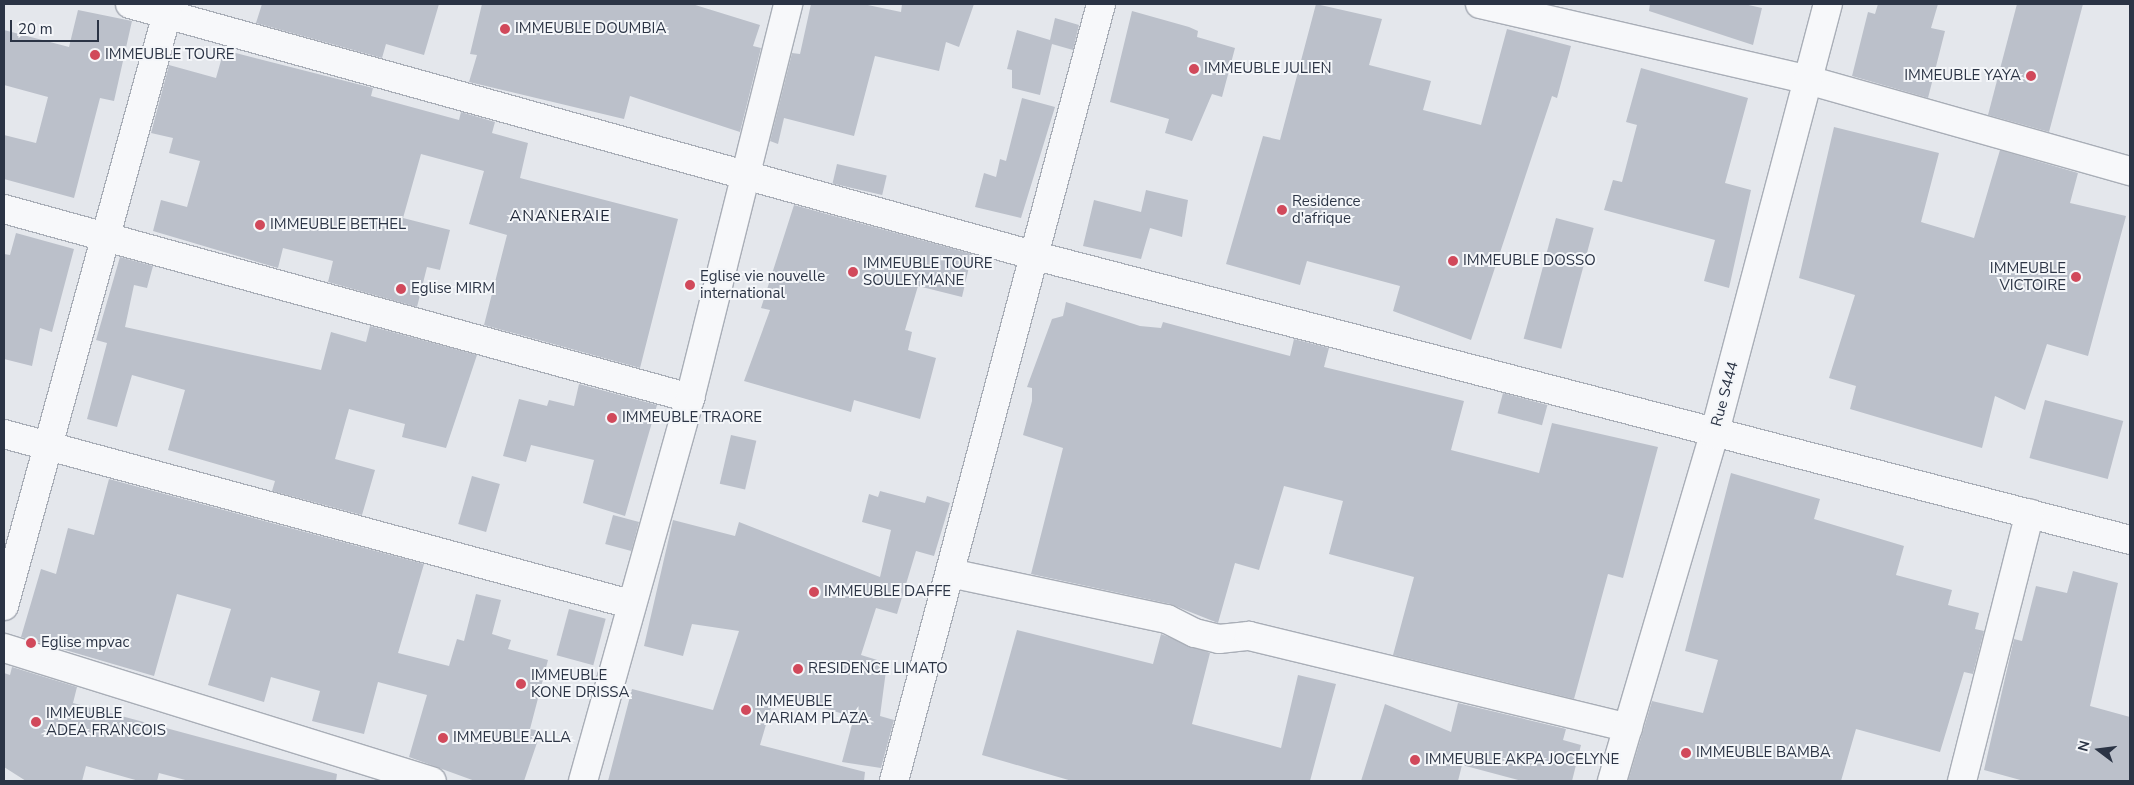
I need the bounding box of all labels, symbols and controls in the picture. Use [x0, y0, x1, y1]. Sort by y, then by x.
scale bar [12, 10, 101, 42]
text: 20 m [18, 19, 53, 39]
place label: IMMEUBLE DOUMBIA [515, 20, 666, 38]
marker: IMMEUBLE DOUMBIA [499, 23, 511, 35]
place label: IMMEUBLE TOURE [105, 46, 235, 64]
marker: IMMEUBLE TOURE [89, 49, 101, 61]
place label: IMMEUBLE JULIEN [1204, 60, 1332, 78]
marker: IMMEUBLE JULIEN [1188, 63, 1200, 75]
place label: IMMEUBLE YAYA [1904, 67, 2021, 85]
marker: IMMEUBLE YAYA [2025, 70, 2037, 82]
place label: Residence d'afrique [1292, 192, 1361, 227]
marker: Residence d'afrique [1276, 204, 1288, 216]
district label: ANANERAIE [508, 206, 612, 226]
place label: IMMEUBLE BETHEL [270, 216, 406, 234]
marker: IMMEUBLE BETHEL [254, 219, 266, 231]
place label: IMMEUBLE DOSSO [1463, 252, 1596, 270]
place label: IMMEUBLE TOURE SOULEYMANE [863, 254, 993, 289]
marker: IMMEUBLE DOSSO [1447, 255, 1459, 267]
place label: IMMEUBLE VICTOIRE [1990, 259, 2066, 294]
marker: IMMEUBLE TOURE SOULEYMANE [847, 266, 859, 278]
place label: Eglise vie nouvelle international [700, 267, 825, 302]
marker: IMMEUBLE VICTOIRE [2070, 271, 2082, 283]
marker: Eglise vie nouvelle international [684, 279, 696, 291]
place label: Eglise MIRM [411, 280, 495, 298]
marker: Eglise MIRM [395, 283, 407, 295]
street label: Rue S444 [1708, 360, 1742, 428]
place label: IMMEUBLE TRAORE [622, 409, 762, 427]
marker: IMMEUBLE TRAORE [606, 412, 618, 424]
place label: IMMEUBLE DAFFE [824, 583, 951, 601]
marker: IMMEUBLE DAFFE [808, 586, 820, 598]
place label: Eglise mpvac [41, 634, 129, 652]
marker: Eglise mpvac [25, 637, 37, 649]
place label: RESIDENCE LIMATO [808, 660, 948, 678]
marker: RESIDENCE LIMATO [792, 663, 804, 675]
place label: IMMEUBLE KONE DRISSA [531, 666, 630, 701]
marker: IMMEUBLE KONE DRISSA [515, 678, 527, 690]
place label: IMMEUBLE MARIAM PLAZA [756, 692, 869, 727]
place label: IMMEUBLE ADEA FRANCOIS [46, 704, 166, 739]
marker: IMMEUBLE MARIAM PLAZA [740, 704, 752, 716]
marker: IMMEUBLE ADEA FRANCOIS [30, 716, 42, 728]
north arrow [2074, 725, 2124, 775]
place label: IMMEUBLE ALLA [453, 729, 571, 747]
marker: IMMEUBLE ALLA [437, 732, 449, 744]
text: N [2073, 738, 2095, 754]
place label: IMMEUBLE BAMBA [1696, 744, 1831, 762]
marker: IMMEUBLE BAMBA [1680, 747, 1692, 759]
place label: IMMEUBLE AKPA JOCELYNE [1425, 751, 1619, 769]
marker: IMMEUBLE AKPA JOCELYNE [1409, 754, 1421, 766]

